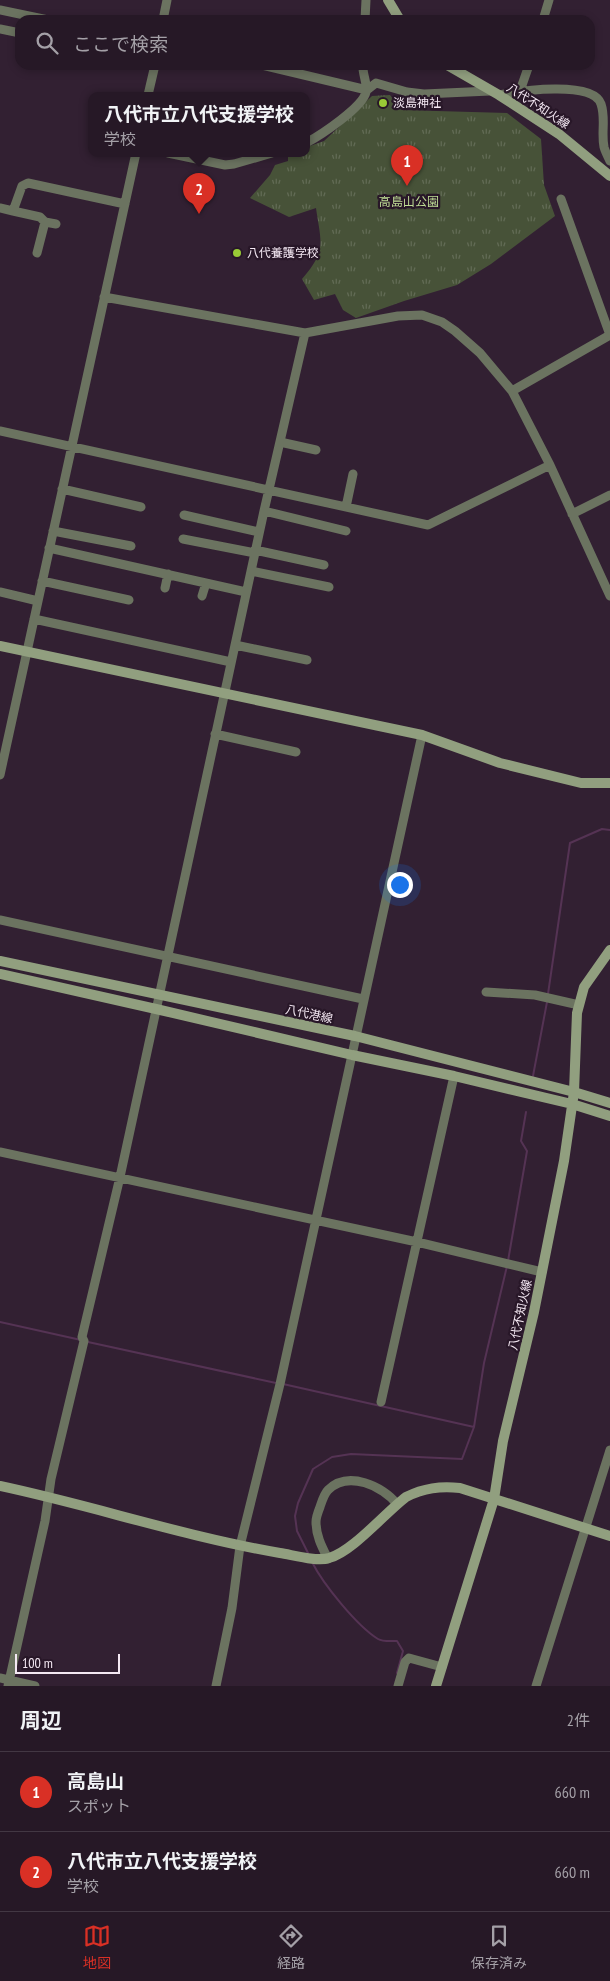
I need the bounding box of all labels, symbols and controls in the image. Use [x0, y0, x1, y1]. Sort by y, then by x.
search box [15, 15, 595, 70]
icon: search [33, 29, 61, 57]
text: ここで検索 [73, 32, 168, 56]
street label: 八代不知火線 [504, 80, 573, 131]
popup [88, 92, 310, 157]
place label: 淡島神社 [393, 95, 441, 110]
marker: 淡島神社 [377, 97, 389, 109]
text: 八代市立八代支援学校 [104, 102, 294, 126]
text: 学校 [104, 129, 136, 149]
pin: 1 [391, 145, 423, 186]
pin: 2 [183, 173, 215, 214]
park label: 高島山公園 [379, 194, 439, 209]
place label: 八代養護学校 [247, 245, 319, 260]
marker: 八代養護学校 [231, 247, 243, 259]
your location [387, 872, 413, 898]
street label: 八代港線 [284, 1001, 334, 1026]
street label: 八代不知火線 [505, 1278, 534, 1352]
scale bar [15, 1651, 120, 1674]
text: 100 m [22, 1654, 53, 1672]
text: 周辺 [20, 1707, 62, 1734]
text: 2件 [567, 1710, 590, 1730]
text: 高島山 [67, 1769, 124, 1793]
text: 1 [32, 1782, 40, 1802]
text: 660 m [555, 1782, 590, 1802]
text: スポット [67, 1796, 131, 1816]
text: 八代市立八代支援学校 [67, 1849, 257, 1873]
text: 2 [32, 1862, 40, 1882]
text: 660 m [555, 1862, 590, 1882]
text: 学校 [67, 1876, 99, 1896]
tab: 地図 [83, 1922, 111, 1972]
tab: 経路 [277, 1922, 305, 1972]
tab: 保存済み [471, 1922, 527, 1972]

